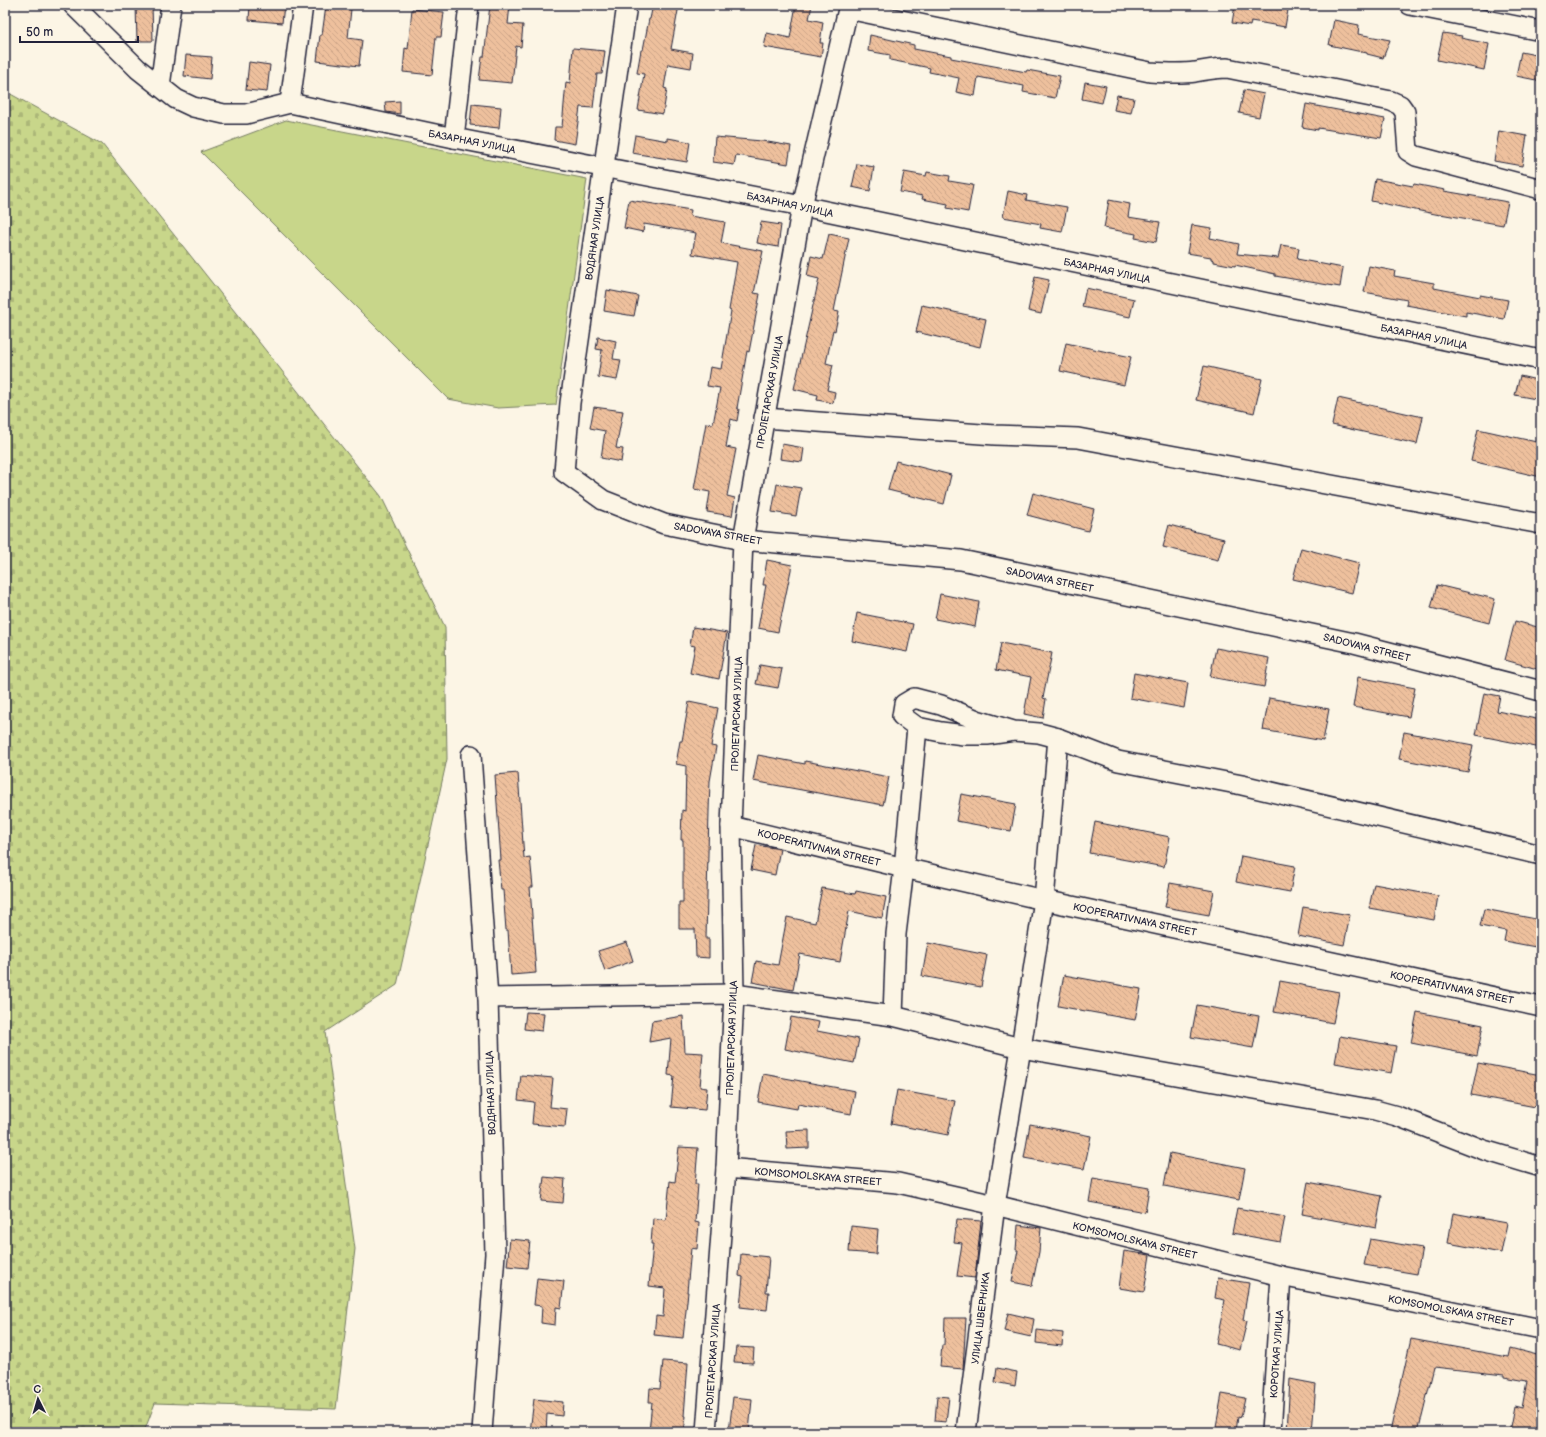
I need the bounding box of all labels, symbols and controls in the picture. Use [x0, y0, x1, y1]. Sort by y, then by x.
scale bar [20, 18, 138, 44]
text: 50 m [26, 25, 53, 40]
street label: БАЗАРНАЯ УЛИЦА [427, 128, 517, 156]
street label: БАЗАРНАЯ УЛИЦА [745, 190, 835, 220]
street label: ВОДЯНАЯ УЛИЦА [583, 195, 607, 281]
street label: БАЗАРНАЯ УЛИЦА [1062, 256, 1152, 286]
street label: БАЗАРНАЯ УЛИЦА [1379, 322, 1469, 352]
street label: ПРОЛЕТАРСКАЯ УЛИЦА [754, 334, 786, 450]
street label: SADOVAYA STREET [673, 520, 763, 548]
street label: SADOVAYA STREET [1005, 565, 1095, 595]
street label: SADOVAYA STREET [1322, 631, 1411, 665]
street label: ПРОЛЕТАРСКАЯ УЛИЦА [729, 655, 745, 772]
street label: KOOPERATIVNAYA STREET [756, 827, 881, 869]
street label: KOOPERATIVNAYA STREET [1072, 901, 1198, 939]
street label: KOOPERATIVNAYA STREET [1389, 969, 1515, 1007]
street label: ПРОЛЕТАРСКАЯ УЛИЦА [724, 979, 740, 1096]
street label: ВОДЯНАЯ УЛИЦА [483, 1050, 498, 1135]
street label: KOMSOMOLSKAYA STREET [754, 1165, 882, 1189]
street label: KOMSOMOLSKAYA STREET [1071, 1220, 1198, 1262]
street label: УЛИЦА ШВЕРНИКА [969, 1270, 993, 1365]
street label: KOMSOMOLSKAYA STREET [1387, 1293, 1515, 1329]
street label: ПРОЛЕТАРСКАЯ УЛИЦА [703, 1302, 723, 1419]
street label: КОРОТКАЯ УЛИЦА [1268, 1309, 1286, 1399]
north arrow [18, 1379, 58, 1419]
text: С [33, 1383, 42, 1396]

